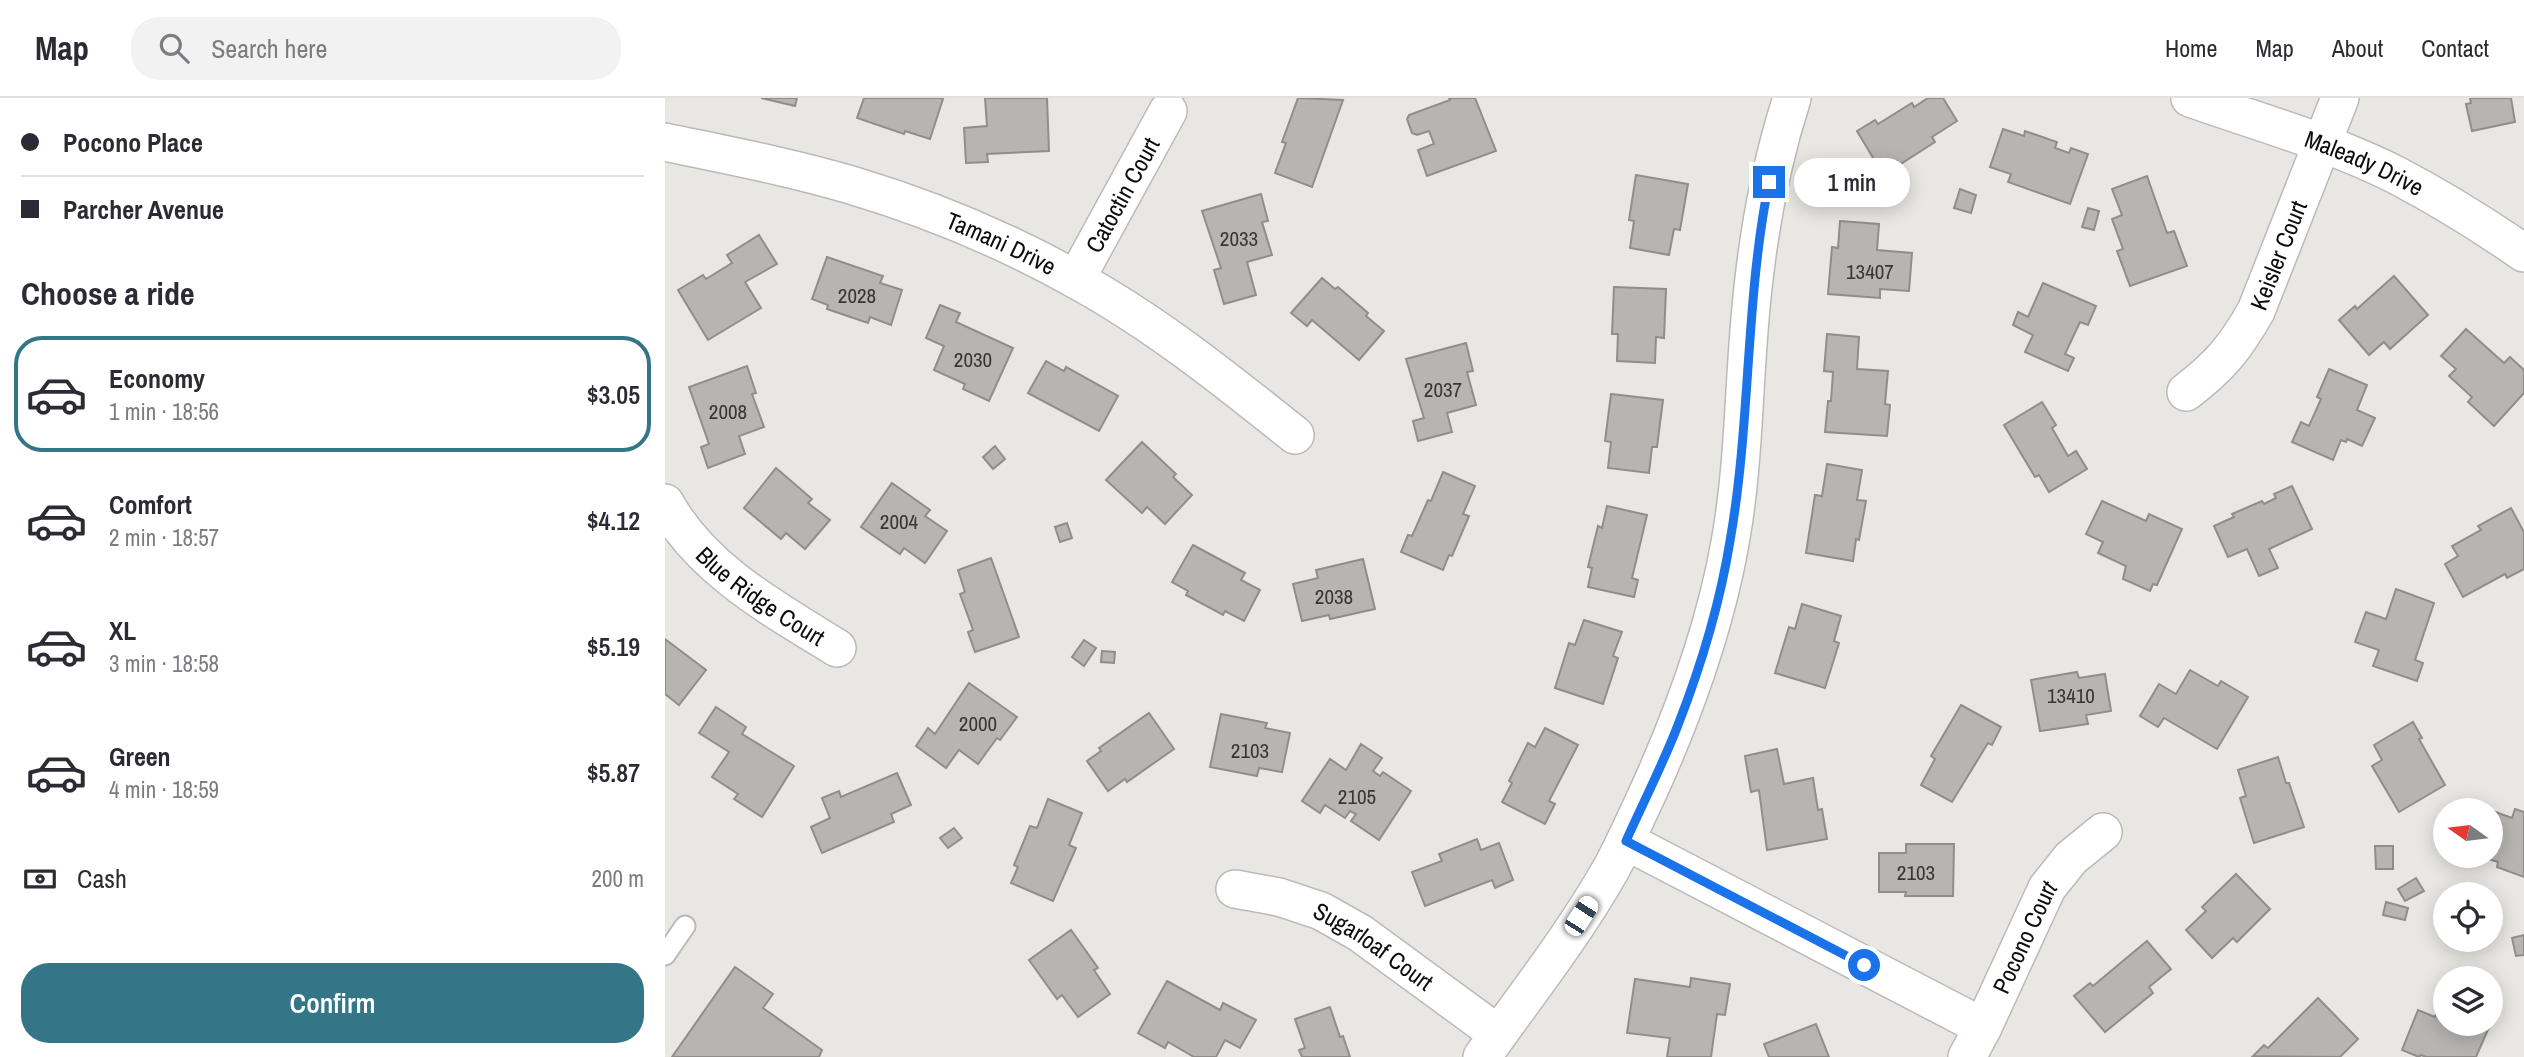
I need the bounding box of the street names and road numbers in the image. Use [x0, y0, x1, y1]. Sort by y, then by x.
street label: Maleady Drive [2301, 122, 2430, 203]
street label: Catoctin Court [1078, 131, 1167, 258]
street label: Keisler Court [2242, 195, 2314, 315]
street label: Tamani Drive [942, 204, 1062, 282]
street label: Blue Ridge Court [689, 539, 831, 653]
street label: Pocono Court [1985, 873, 2064, 998]
street label: Sugarloaf Court [1308, 894, 1440, 998]

